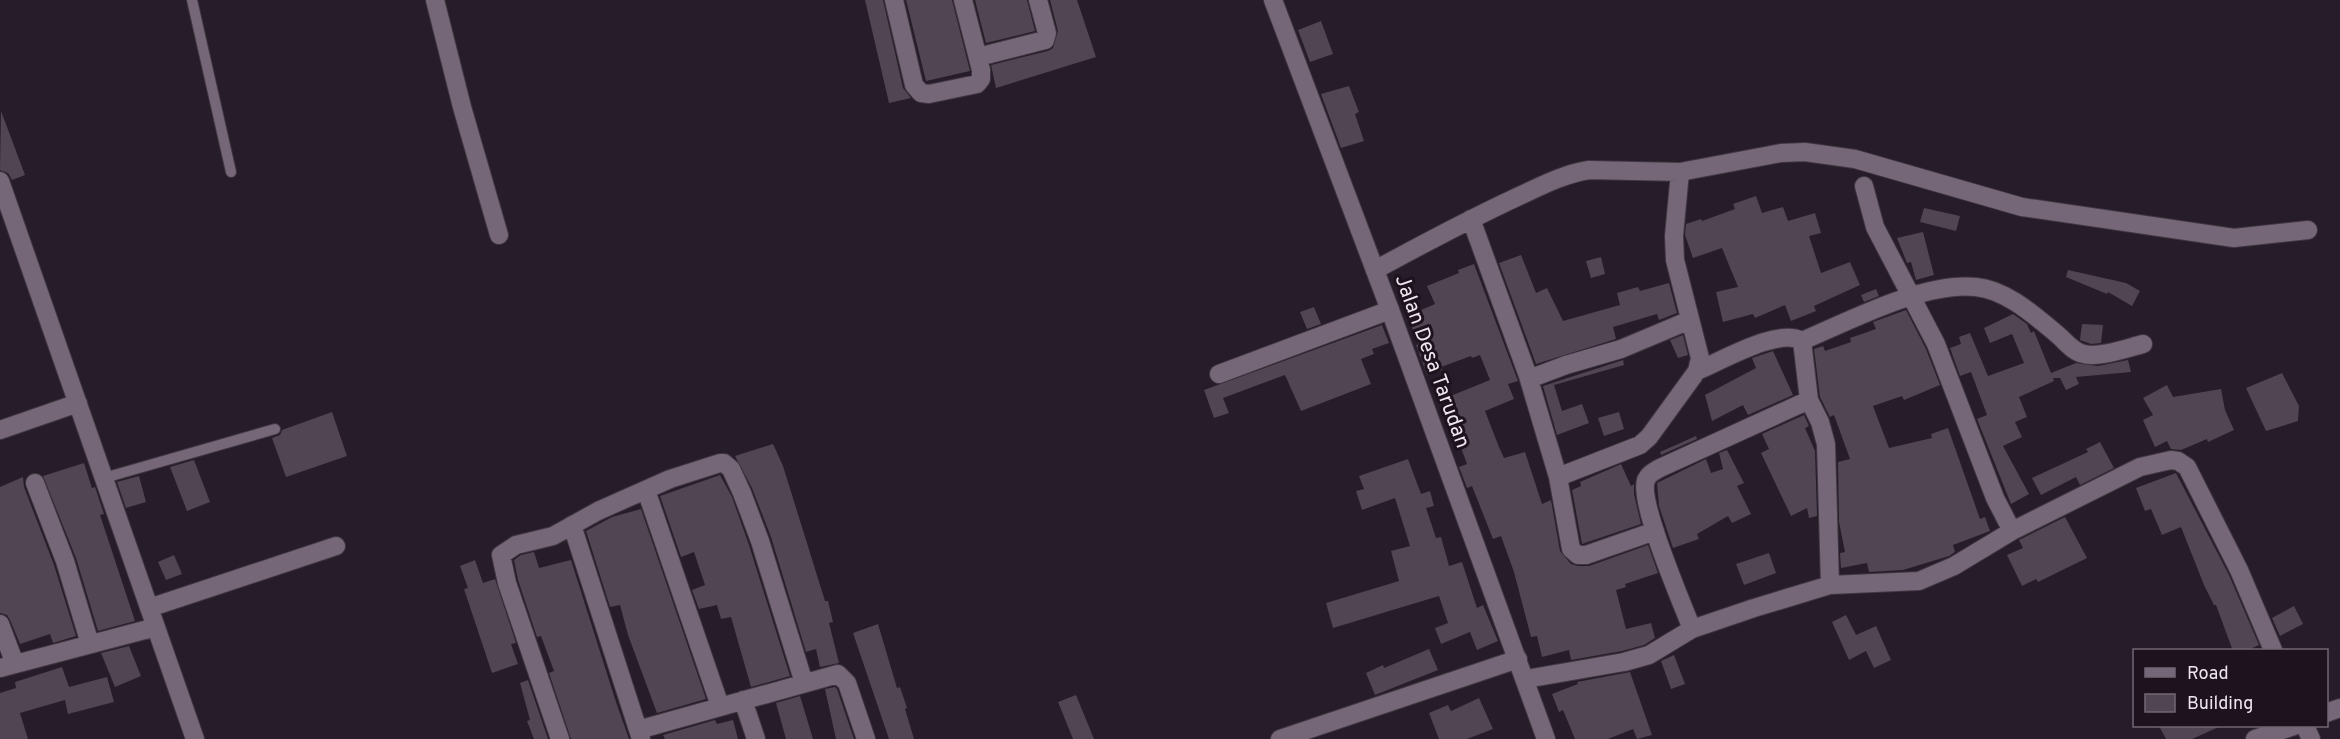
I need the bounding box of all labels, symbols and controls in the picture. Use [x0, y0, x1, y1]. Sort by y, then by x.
street label: Jalan Desa Tarudan [1388, 271, 1476, 452]
legend [2133, 649, 2328, 727]
text: Road [2187, 663, 2229, 686]
text: Building [2187, 693, 2253, 716]

